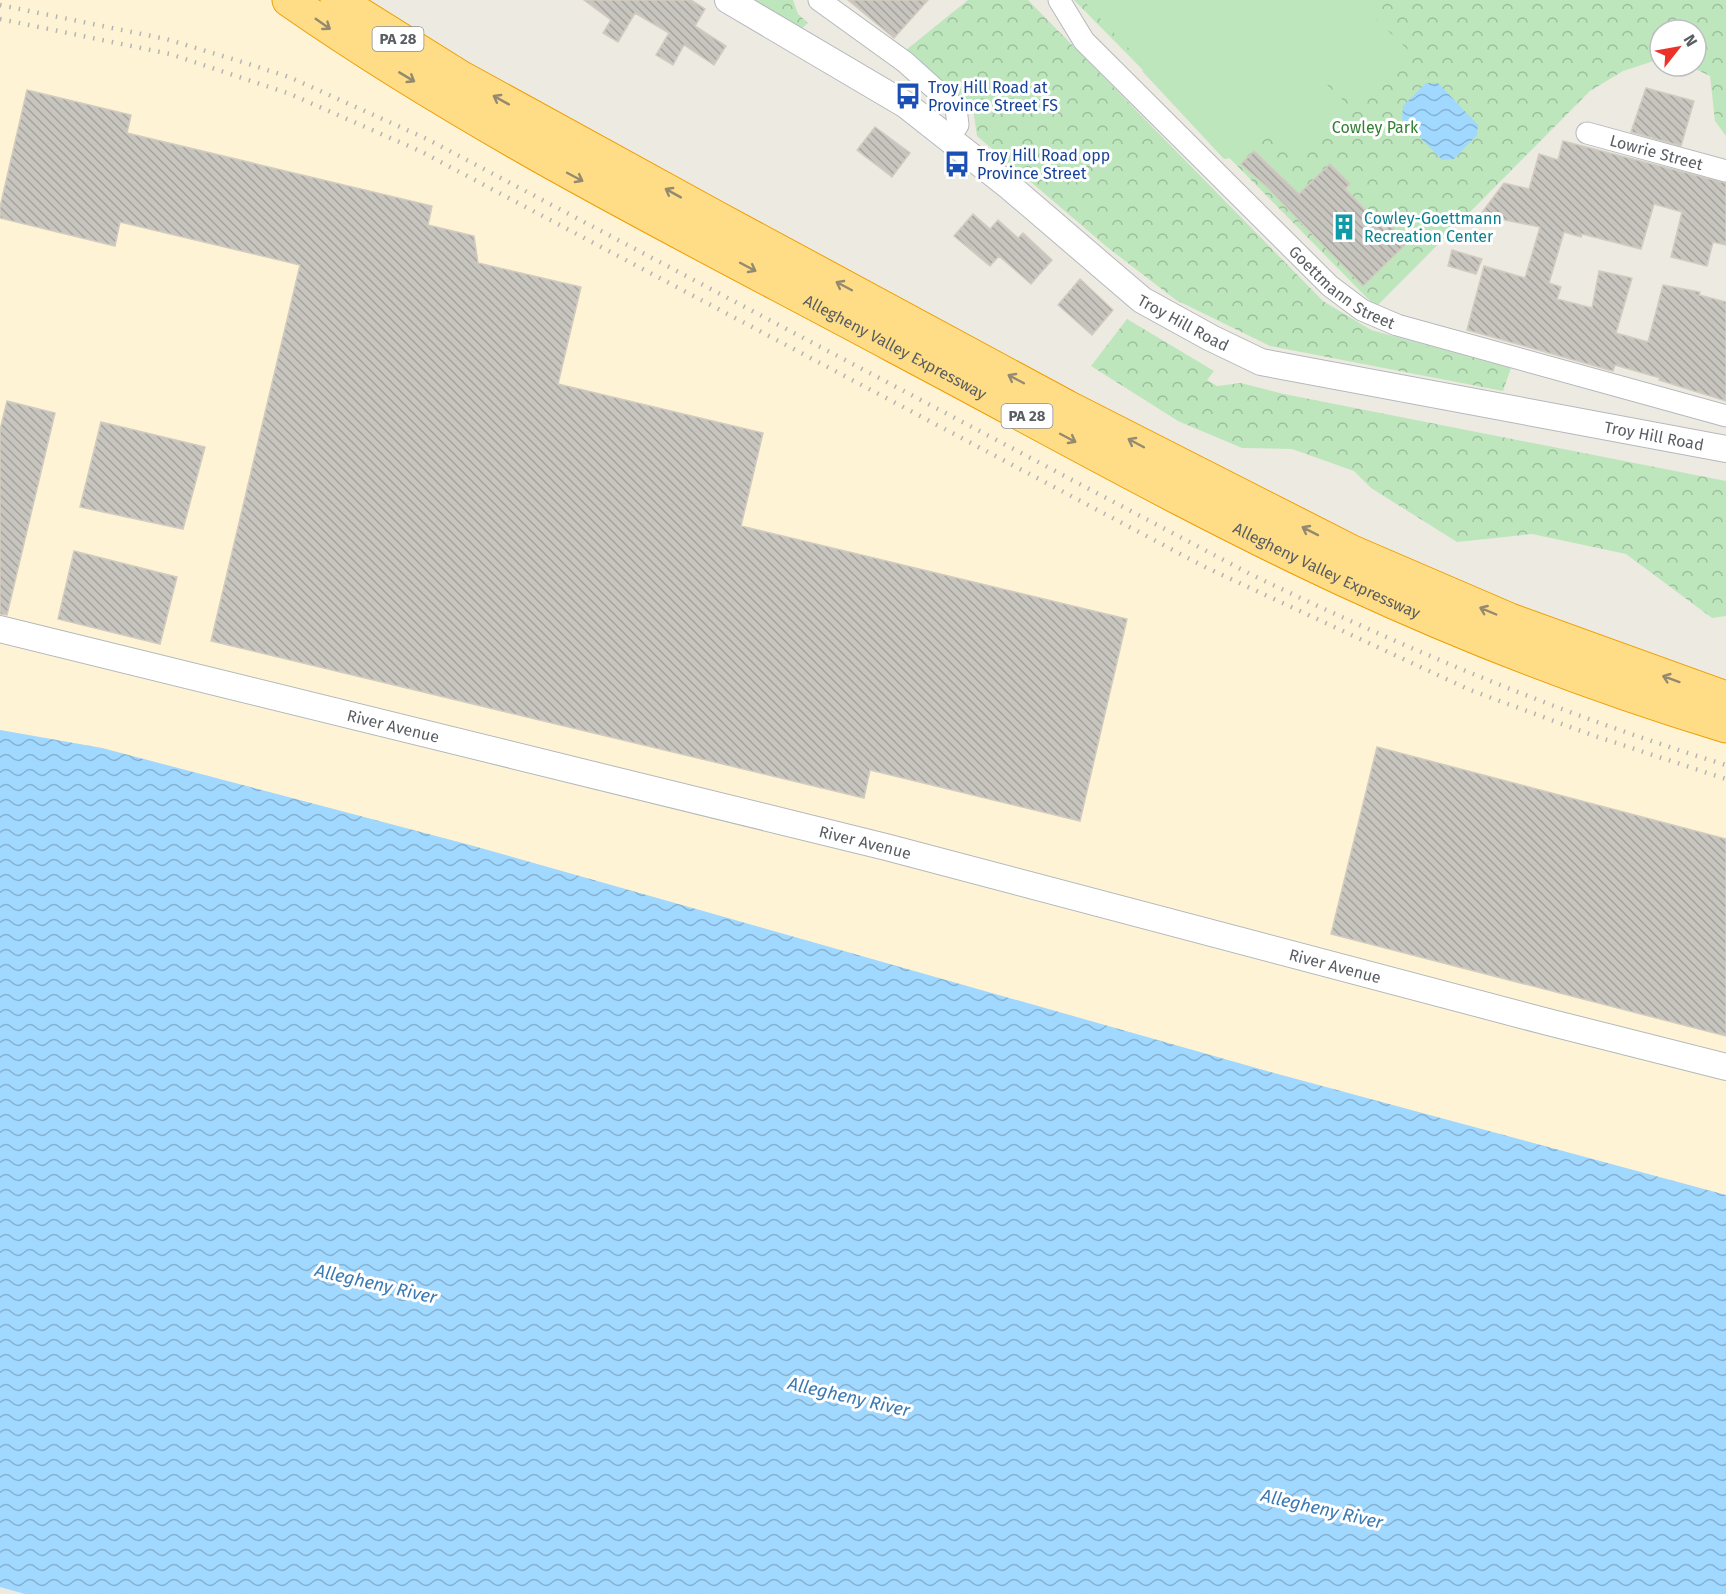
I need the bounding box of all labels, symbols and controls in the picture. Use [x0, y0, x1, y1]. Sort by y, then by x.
one-way arrow [315, 18, 331, 30]
north arrow [1648, 18, 1708, 78]
road number: PA 28 [372, 27, 424, 51]
text: N [1680, 31, 1701, 50]
one-way arrow [398, 72, 415, 84]
place label: Troy Hill Road at Province Street FS [928, 78, 1058, 115]
bus stop icon: Troy Hill Road at Province Street FS [893, 81, 923, 111]
one-way arrow [493, 94, 511, 105]
park label: Cowley Park [1332, 118, 1419, 137]
street label: Lowrie Street [1608, 131, 1705, 174]
place label: Troy Hill Road opp Province Street [977, 146, 1110, 183]
bus stop icon: Troy Hill Road opp Province Street [942, 149, 972, 179]
one-way arrow [566, 171, 583, 183]
one-way arrow [664, 187, 681, 199]
place label: Cowley-Goettmann Recreation Center [1364, 209, 1502, 246]
building icon: Cowley-Goettmann Recreation Center [1329, 212, 1359, 242]
street label: Goettmann Street [1285, 242, 1398, 333]
one-way arrow [738, 262, 756, 273]
one-way arrow [836, 280, 853, 292]
street label: Allegheny Valley Expressway [800, 291, 990, 404]
street label: Troy Hill Road [1134, 291, 1232, 355]
one-way arrow [1008, 373, 1025, 385]
road number: PA 28 [1002, 404, 1052, 428]
street label: Troy Hill Road [1603, 417, 1705, 455]
one-way arrow [1059, 432, 1076, 444]
one-way arrow [1128, 437, 1146, 448]
street label: Allegheny Valley Expressway [1230, 518, 1423, 623]
one-way arrow [1301, 525, 1319, 537]
one-way arrow [1480, 604, 1498, 616]
one-way arrow [1662, 673, 1680, 684]
street label: River Avenue [345, 706, 441, 747]
street label: River Avenue [817, 822, 913, 863]
street label: River Avenue [1287, 945, 1383, 987]
water label: Allegheny River [312, 1259, 440, 1309]
water label: Allegheny River [785, 1372, 913, 1422]
water label: Allegheny River [1258, 1484, 1386, 1534]

